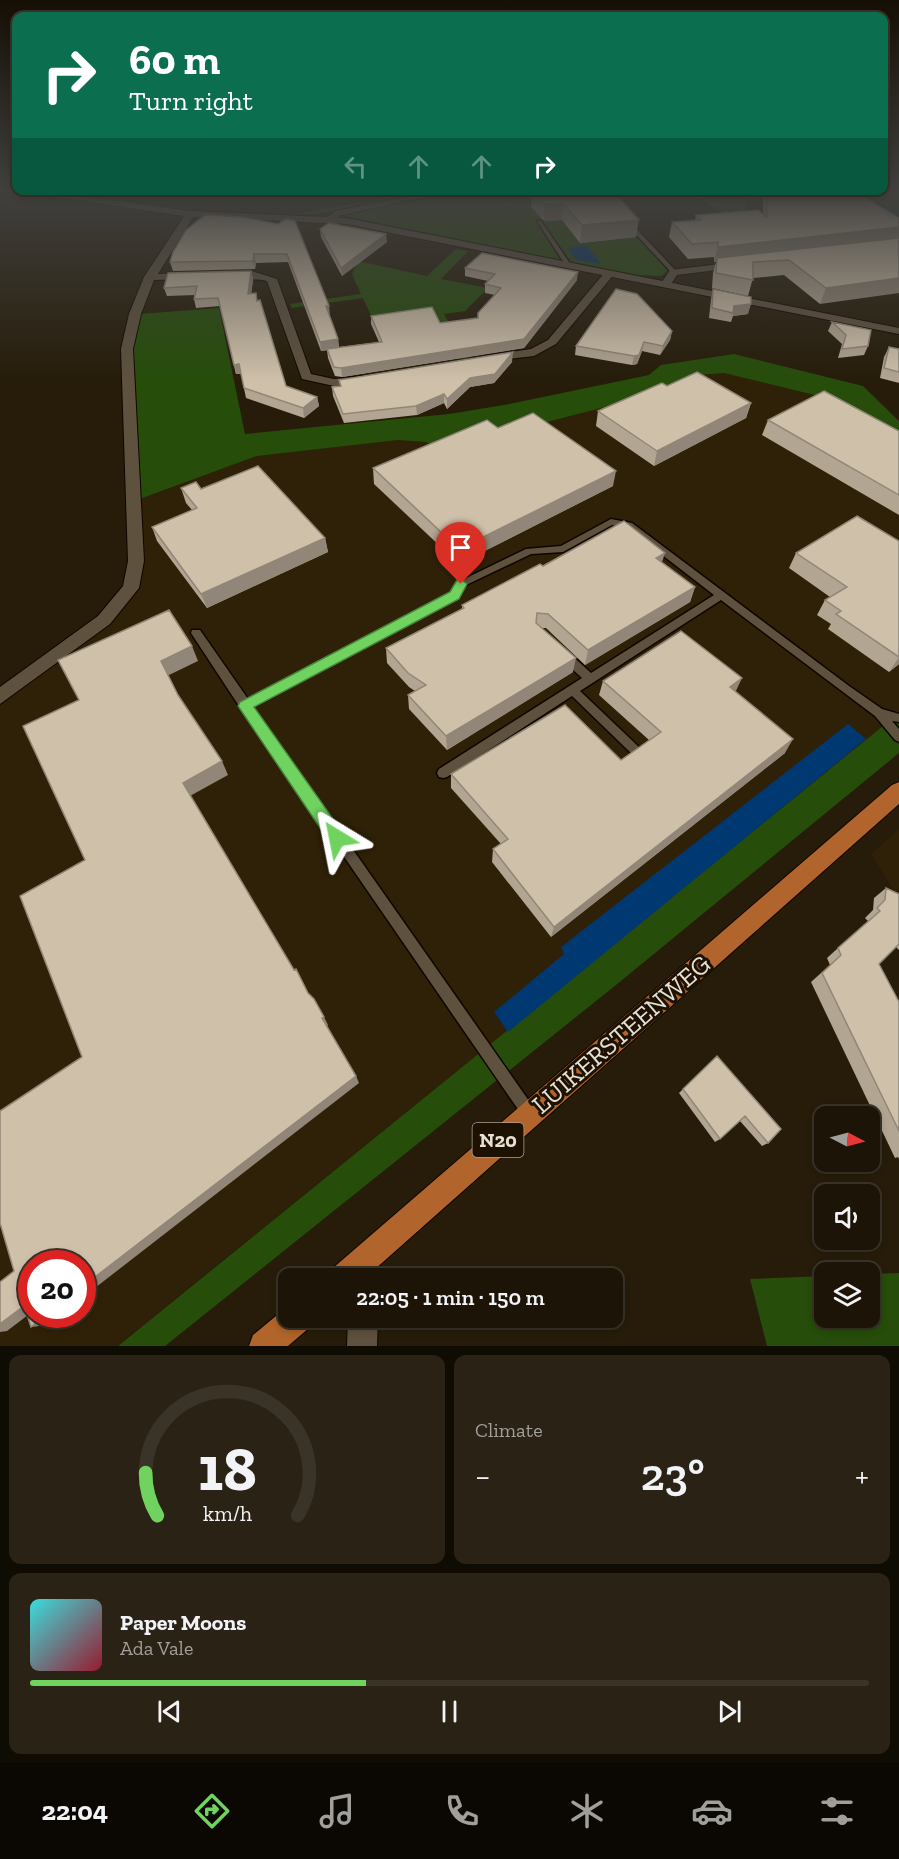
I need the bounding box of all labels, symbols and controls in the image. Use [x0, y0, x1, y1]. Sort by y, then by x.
text: 60 m [129, 34, 220, 85]
icon: right [30, 36, 108, 114]
text: Turn right [129, 85, 253, 117]
icon: left [339, 150, 372, 183]
icon: ahead [402, 150, 435, 183]
icon: ahead [465, 150, 498, 183]
icon: right [528, 150, 561, 183]
pin [435, 522, 486, 584]
icon: arrive [444, 531, 477, 564]
position arrow [305, 806, 369, 870]
street label: LUIKERSTEENWEG [525, 948, 717, 1120]
north arrow [814, 1106, 880, 1172]
map controls [814, 1106, 880, 1328]
road number: N20 [472, 1123, 524, 1157]
button: sound [814, 1184, 880, 1250]
speed limit sign: 20 [18, 1250, 96, 1328]
button: layers [814, 1262, 880, 1328]
text: 22:05 · 1 min · 150 m [356, 1284, 545, 1311]
text: Climate [475, 1418, 543, 1442]
text: 18 [198, 1431, 256, 1506]
text: 23° [641, 1448, 705, 1502]
text: − [475, 1456, 490, 1495]
text: + [855, 1456, 869, 1495]
text: km/h [203, 1502, 251, 1527]
text: Paper Moons [120, 1609, 246, 1636]
text: Ada Vale [120, 1636, 193, 1660]
icon: previous [153, 1695, 186, 1728]
icon: pause [433, 1695, 466, 1728]
icon: next [713, 1695, 746, 1728]
icon: directions [191, 1790, 233, 1832]
icon: music [316, 1790, 358, 1832]
icon: phone [441, 1790, 483, 1832]
icon: climate [566, 1790, 608, 1832]
icon: car [691, 1790, 733, 1832]
icon: filters [816, 1790, 858, 1832]
text: 22:04 [41, 1795, 108, 1827]

